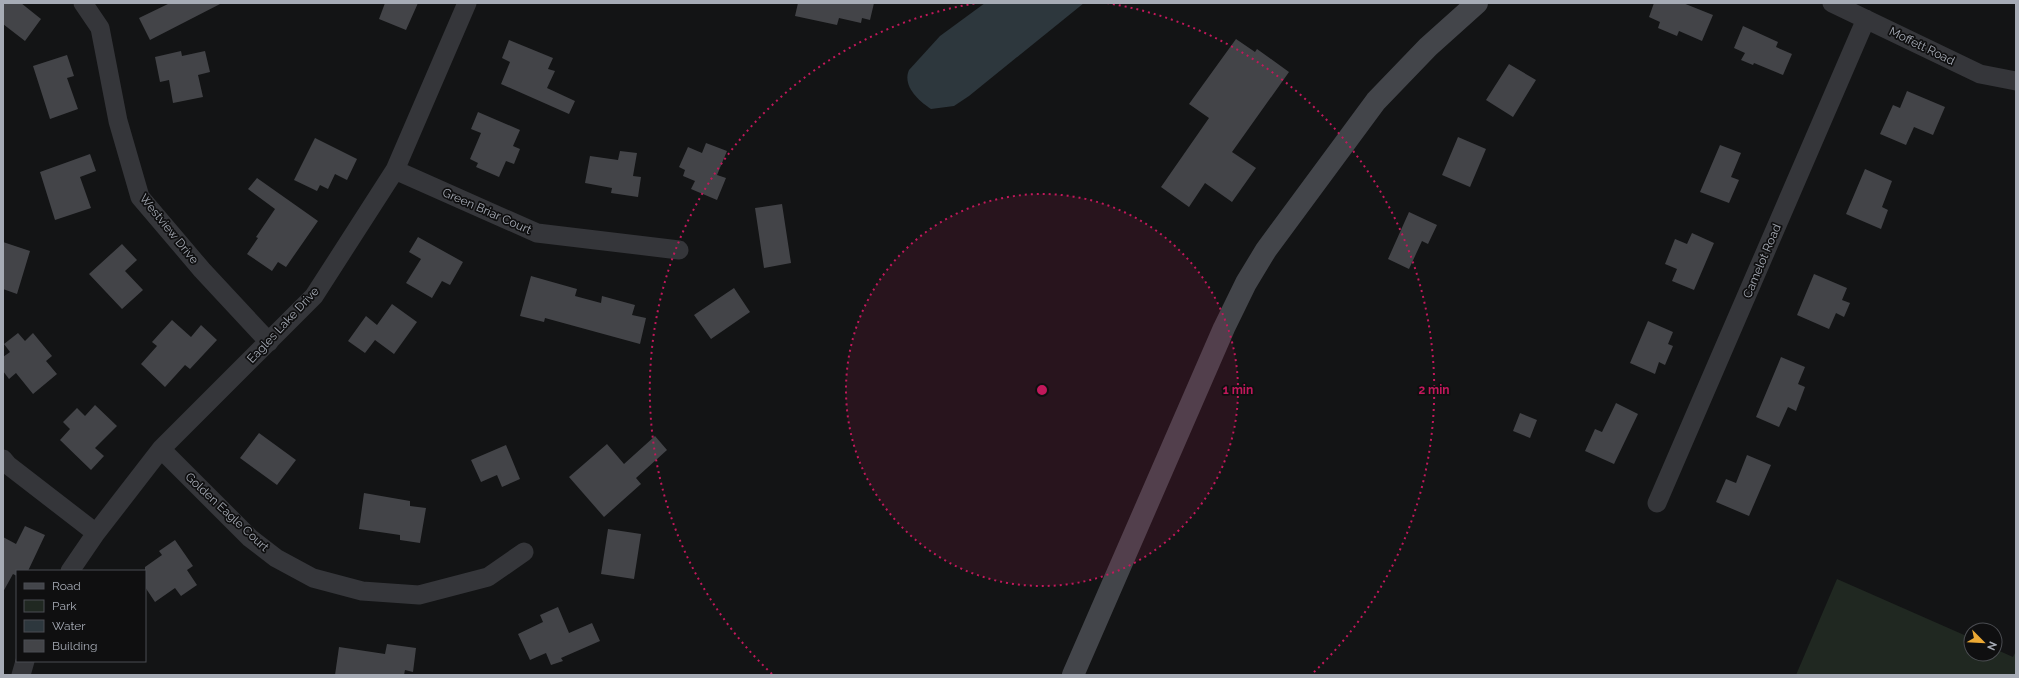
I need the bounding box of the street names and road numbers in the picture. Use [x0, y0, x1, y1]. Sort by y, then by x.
street label: Moffett Road [1887, 24, 1957, 68]
street label: Green Briar Court [440, 185, 534, 237]
street label: Westview Drive [137, 191, 201, 267]
street label: Camelot Road [1740, 222, 1784, 300]
street label: Eagles Lake Drive [244, 284, 322, 366]
street label: Golden Eagle Court [182, 470, 272, 554]

